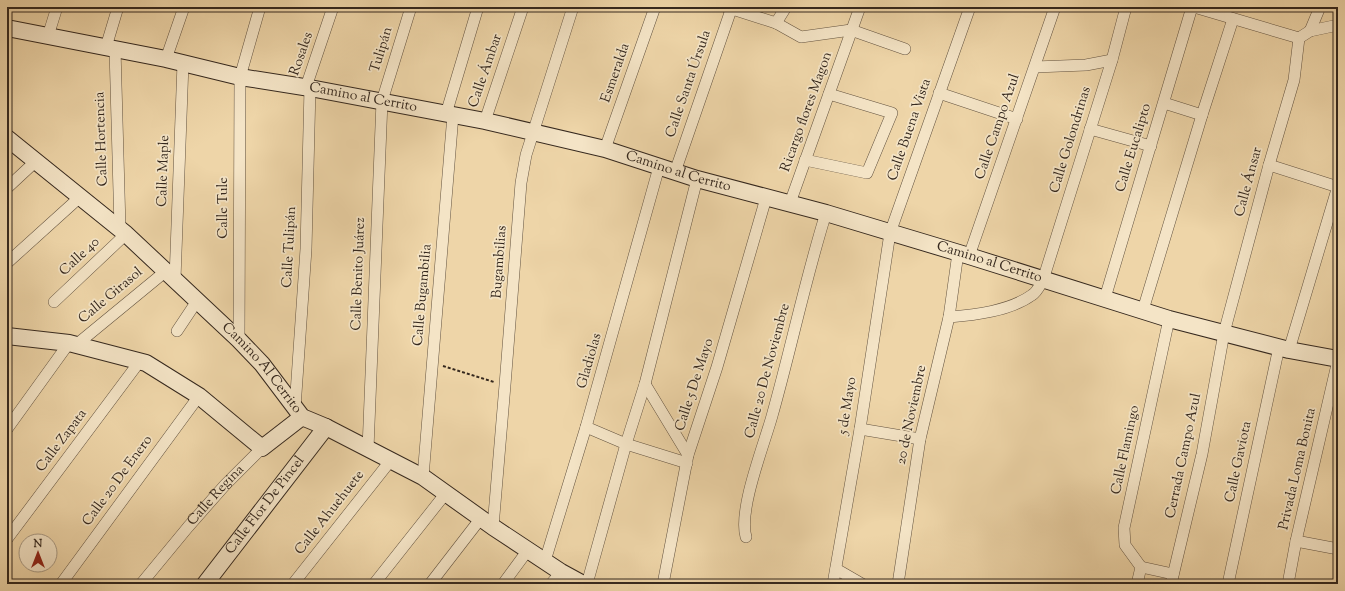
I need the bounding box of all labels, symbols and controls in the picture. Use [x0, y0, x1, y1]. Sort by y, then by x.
street label: Tulipán [366, 25, 398, 75]
street label: Calle Santa Úrsula [661, 27, 717, 140]
street label: Rosales [285, 29, 319, 79]
street label: Calle Ámbar [464, 31, 508, 111]
street label: Esmeralda [596, 40, 636, 105]
street label: Ricargo flores Magon [776, 49, 838, 175]
street label: Calle Campo Azul [971, 71, 1026, 183]
street label: Calle Buena Vista [883, 76, 937, 184]
street label: Camino al Cerrito [307, 78, 419, 118]
street label: Calle Golondrinas [1045, 84, 1097, 196]
street label: Calle Hortencia [90, 91, 114, 187]
street label: Calle Eucalipto [1111, 101, 1157, 195]
street label: Calle Maple [153, 135, 175, 207]
street label: Calle Ánsar [1230, 144, 1268, 219]
street label: Camino al Cerrito [623, 146, 733, 198]
street label: Calle Tule [214, 177, 234, 239]
street label: Calle Tulipán [278, 206, 302, 288]
street label: Calle Benito Juárez [347, 217, 371, 331]
street label: Bugambilias [487, 225, 513, 299]
street label: Calle 40 [55, 233, 105, 281]
street label: Camino al Cerrito [934, 237, 1045, 288]
street label: Calle Bugambilia [409, 243, 437, 347]
street label: Calle Girasol [74, 263, 148, 329]
street label: Calle 20 De Noviembre [740, 301, 796, 441]
street label: Camino Al Cerrito [217, 318, 306, 418]
street label: Gladiolas [573, 331, 607, 391]
street label: Calle 5 De Mayo [671, 336, 720, 434]
street label: 20 de Noviembre [892, 363, 932, 467]
street label: 5 de Mayo [833, 375, 863, 437]
street label: Cerrada Campo Azul [1161, 391, 1207, 520]
street label: Calle Flamingo [1107, 403, 1145, 497]
street label: Calle Zapata [32, 405, 93, 477]
street label: Privada Loma Bonita [1274, 405, 1322, 532]
street label: Calle Gaviota [1221, 419, 1257, 504]
street label: Calle 20 De Enero [78, 431, 158, 531]
street label: Calle Flor De Pincel [221, 452, 310, 559]
street label: Calle Regina [183, 460, 250, 531]
street label: Calle Ahuehuete [291, 466, 369, 560]
north arrow [18, 533, 58, 573]
text: N [33, 536, 43, 552]

